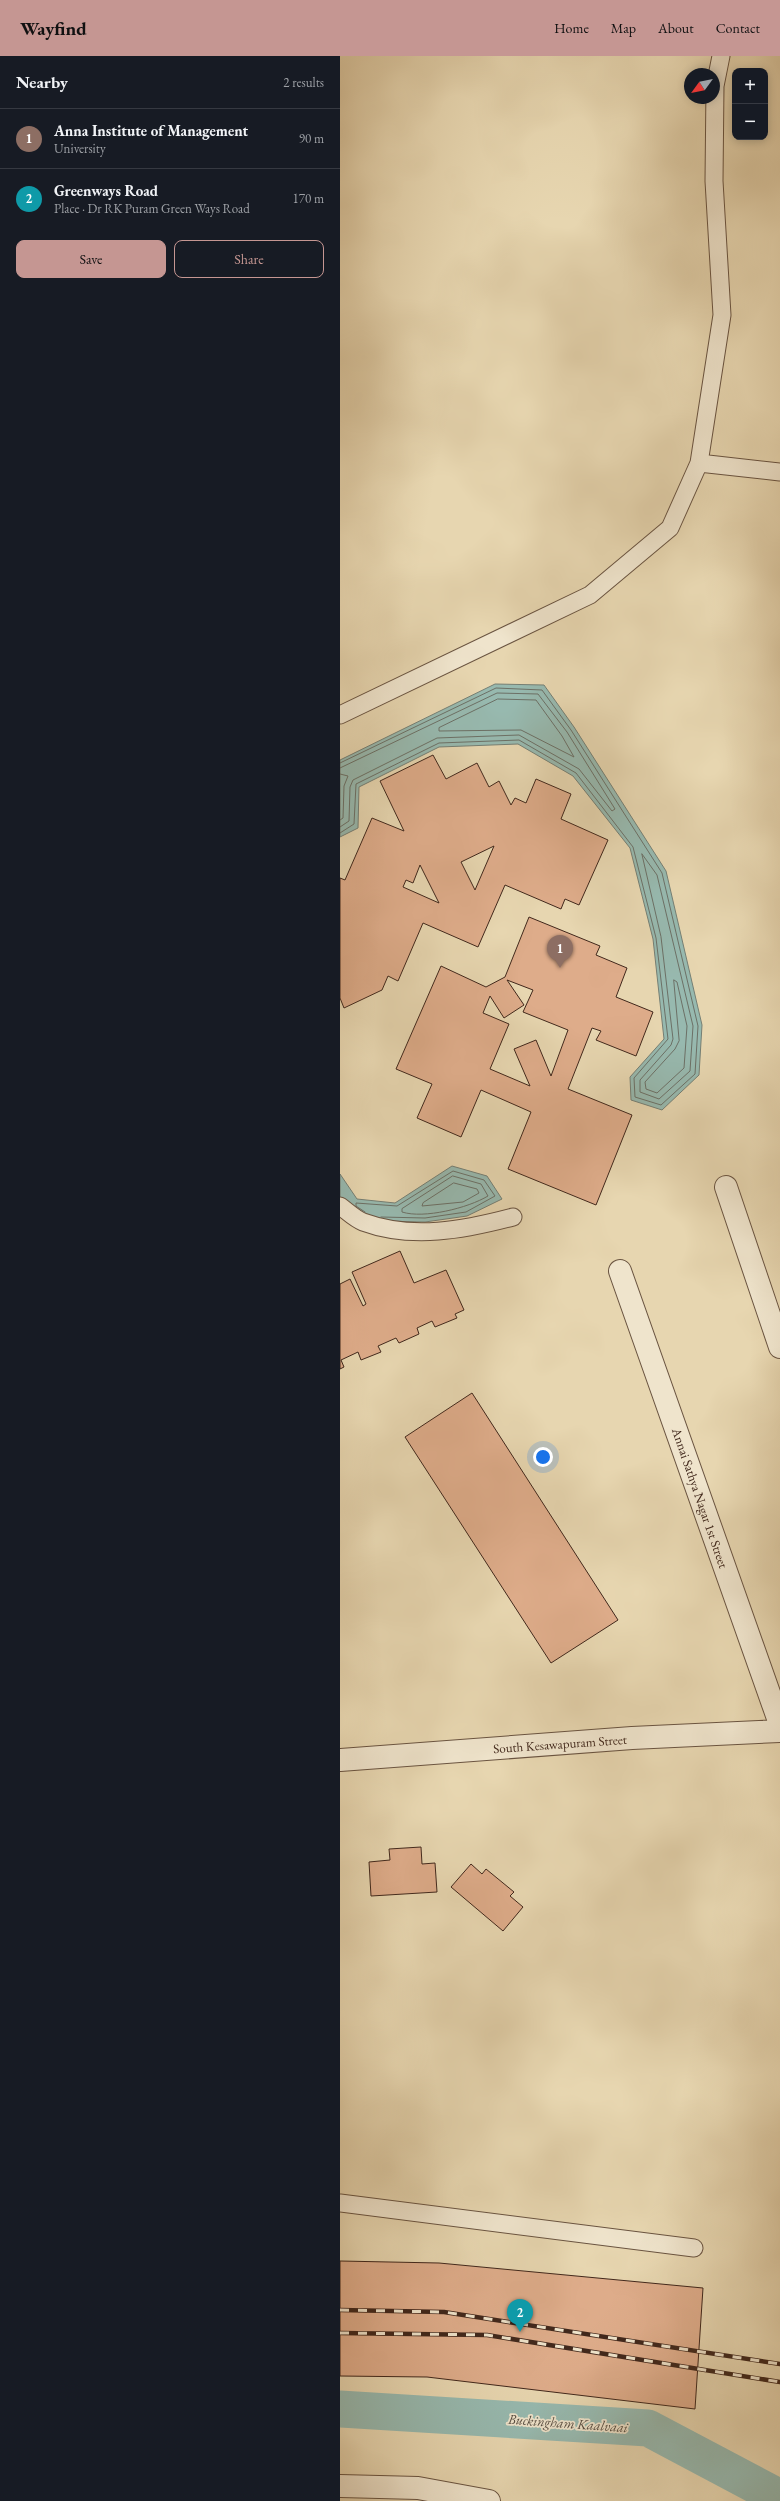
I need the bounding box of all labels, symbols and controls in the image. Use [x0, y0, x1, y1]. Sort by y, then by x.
text: Wayfind [20, 16, 87, 41]
text: Home [554, 19, 589, 37]
text: Map [611, 19, 636, 37]
text: About [658, 19, 694, 37]
text: Contact [716, 19, 760, 37]
north arrow [684, 68, 720, 104]
map controls [732, 68, 768, 140]
button: + [732, 68, 768, 104]
text: Nearby [16, 71, 68, 93]
text: 2 results [283, 74, 324, 91]
button: − [732, 104, 768, 140]
text: Anna Institute of Management [54, 121, 248, 140]
text: 1 [26, 130, 32, 147]
text: 90 m [299, 130, 324, 147]
text: University [54, 140, 106, 157]
text: Greenways Road [54, 181, 158, 200]
text: 2 [26, 190, 32, 207]
text: 170 m [293, 190, 324, 207]
text: Place · Dr RK Puram Green Ways Road [54, 200, 250, 217]
button: Save [16, 240, 166, 278]
button: Share [174, 240, 324, 278]
pin: 1 [547, 935, 573, 968]
street label: Annai Sathya Nagar 1st Street [668, 1425, 732, 1570]
your location [533, 1447, 553, 1467]
street label: South Kesawapuram Street [493, 1731, 627, 1757]
pin: 2 [507, 2299, 533, 2332]
water label: Buckingham Kaalvaai [507, 2410, 629, 2436]

